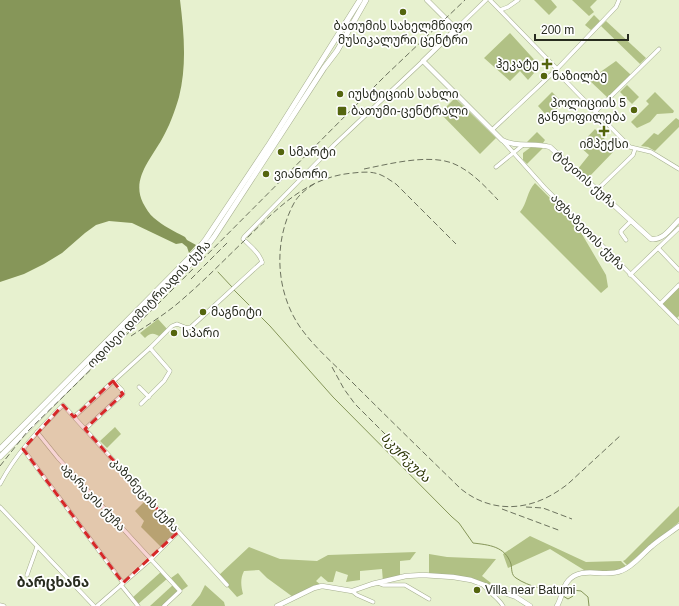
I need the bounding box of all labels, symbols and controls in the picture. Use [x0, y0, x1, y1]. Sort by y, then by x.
marker: ბათუმის სახელმწიფო მუსიკალური ცენტრი [398, 7, 408, 17]
scale bar [535, 16, 628, 42]
place label: ბათუმის სახელმწიფო მუსიკალური ცენტრი [334, 19, 472, 48]
text: 200 m [541, 23, 574, 37]
place label: ჰეკატე [496, 57, 539, 71]
marker: ჰეკატე [542, 59, 552, 69]
place label: ნაზილბე [552, 69, 607, 84]
marker: ნაზილბე [539, 71, 549, 81]
place label: იუსტიციის სახლი [348, 87, 459, 102]
marker: იუსტიციის სახლი [335, 89, 345, 99]
place label: პოლიციის 5 განყოფილება [537, 96, 626, 125]
place label: ბათუმი-ცენტრალი [351, 104, 468, 119]
marker: ბათუმი-ცენტრალი [336, 105, 348, 117]
marker: პოლიციის 5 განყოფილება [629, 105, 639, 115]
marker: იმპექსი [599, 126, 609, 136]
place label: იმპექსი [579, 137, 629, 151]
place label: სმარტი [289, 145, 336, 159]
marker: სმარტი [276, 147, 286, 157]
street label: ტბეთის ქუჩა [551, 147, 619, 211]
place label: ვიანორი [274, 167, 328, 181]
marker: ვიანორი [261, 169, 271, 179]
street label: აფხაზეთის ქუჩა [548, 191, 628, 273]
street label: ოდისეი დიმიტრიადის ქუჩა [84, 237, 214, 371]
place label: მაგნიტი [211, 305, 262, 319]
marker: მაგნიტი [198, 307, 208, 317]
place label: სპარი [182, 326, 219, 340]
marker: სპარი [169, 328, 179, 338]
water label: სკურკუბა [377, 430, 434, 487]
street label: კაზინეცის ქუჩა [108, 455, 182, 535]
street label: აგარაკის ქუჩა [58, 460, 128, 534]
district label: ბარცხანა [17, 574, 89, 591]
place label: Villa near Batumi [485, 583, 576, 597]
marker: Villa near Batumi [472, 585, 482, 595]

